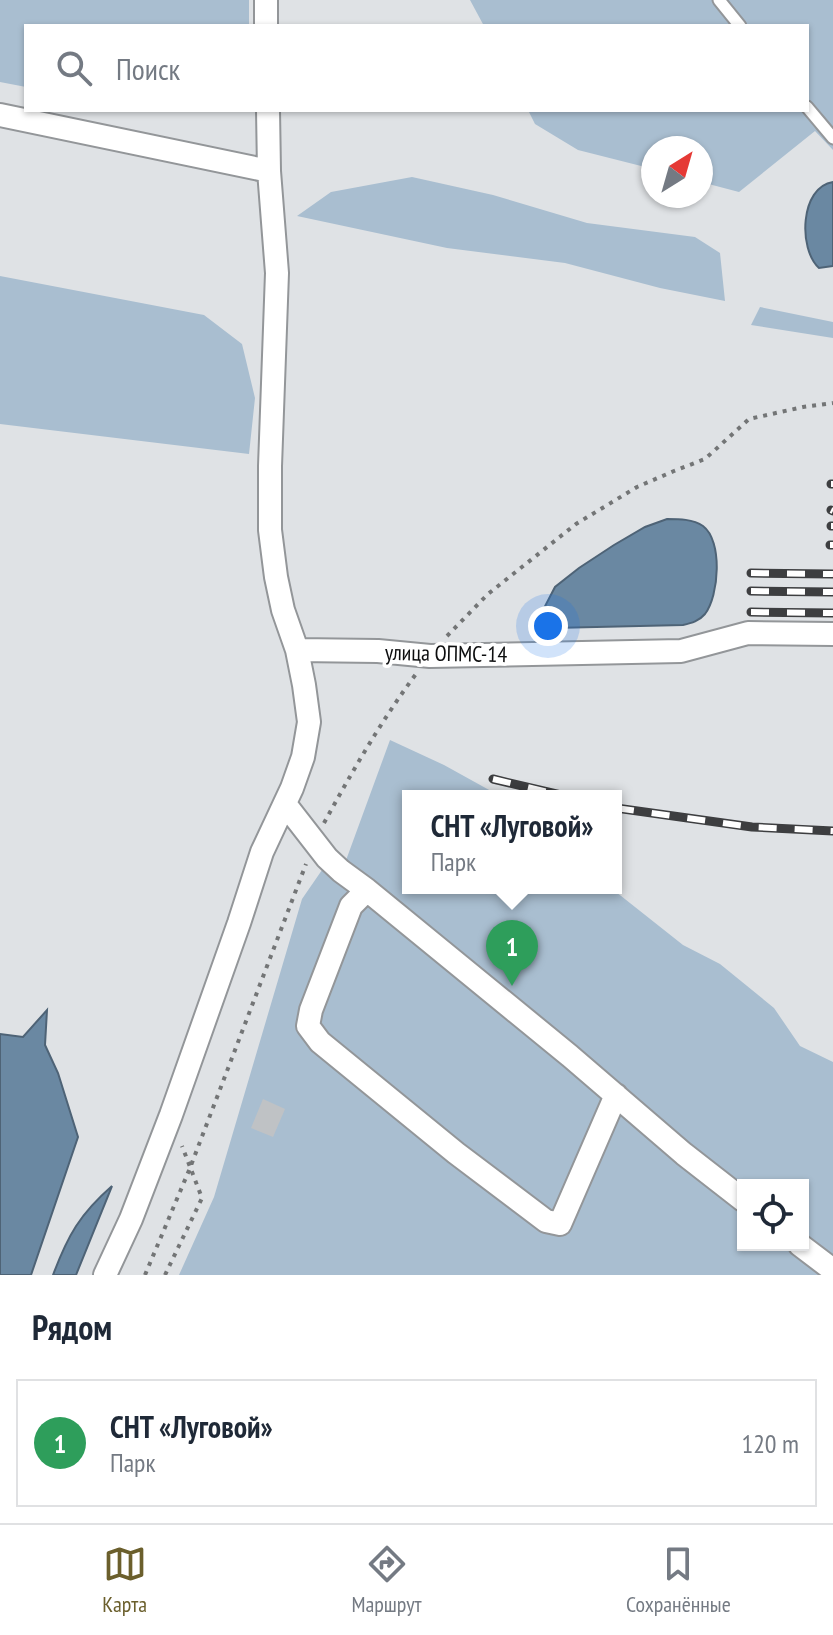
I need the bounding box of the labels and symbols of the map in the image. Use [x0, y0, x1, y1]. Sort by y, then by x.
north arrow [641, 136, 713, 208]
your location [528, 606, 568, 646]
street label: улица ОПМС-14 [385, 638, 508, 668]
pin: 1 [486, 920, 538, 986]

